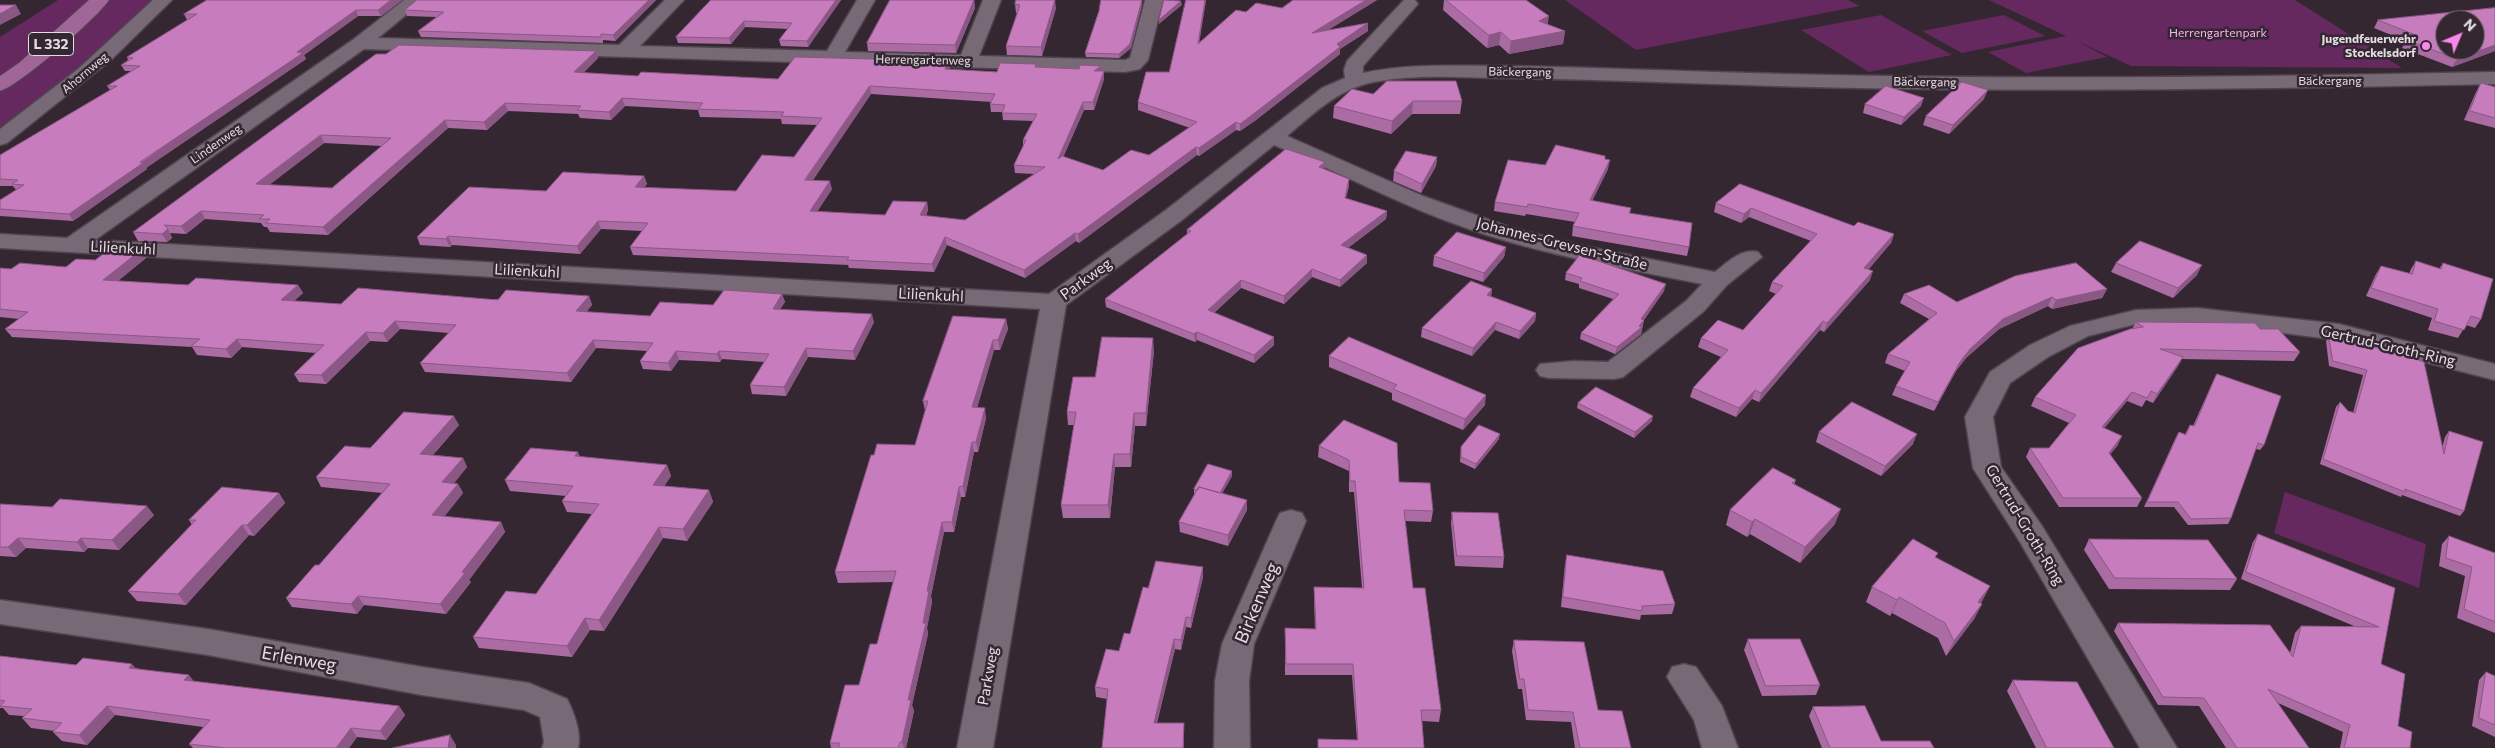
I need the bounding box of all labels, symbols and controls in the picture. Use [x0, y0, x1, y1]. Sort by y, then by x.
north arrow [2435, 10, 2485, 60]
text: N [2461, 15, 2480, 34]
park label: Herrengartenpark [2169, 26, 2267, 40]
place label: Jugendfeuerwehr Stockelsdorf [2322, 32, 2416, 60]
road number: L 332 [28, 33, 74, 56]
marker: Jugendfeuerwehr Stockelsdorf [2420, 40, 2432, 52]
street label: Ahornweg [59, 49, 111, 97]
street label: Herrengartenweg [875, 52, 971, 68]
street label: Bäckergang [1488, 64, 1552, 80]
street label: Bäckergang [1893, 74, 1957, 90]
street label: Bäckergang [2298, 74, 2362, 88]
street label: Lindenweg [188, 121, 244, 167]
street label: Johannes-Grevsen-Straße [1475, 214, 1649, 274]
street label: Lilienkuhl [90, 237, 156, 259]
street label: Parkweg [1057, 254, 1115, 304]
street label: Lilienkuhl [494, 260, 560, 282]
street label: Lilienkuhl [898, 284, 964, 306]
street label: Gertrud-Groth-Ring [2319, 322, 2457, 370]
street label: Gertrud-Groth-Ring [1982, 461, 2068, 589]
street label: Birkenweg [1230, 559, 1284, 647]
street label: Erlenweg [260, 642, 338, 676]
street label: Parkweg [974, 645, 1002, 707]

